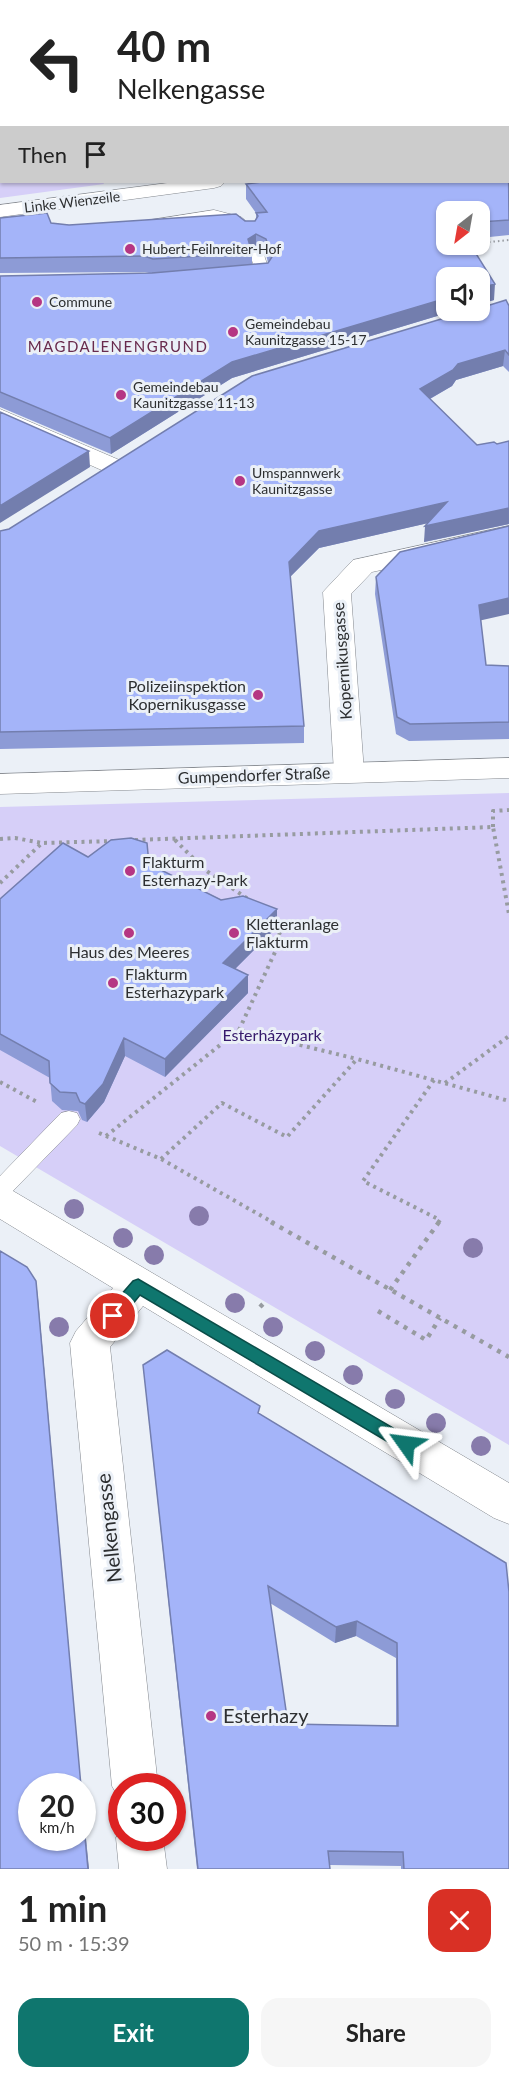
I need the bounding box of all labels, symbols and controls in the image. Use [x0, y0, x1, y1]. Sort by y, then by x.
text: 40 m [117, 21, 211, 71]
icon: left [18, 24, 96, 102]
text: Nelkengasse [117, 72, 265, 105]
icon: arrive [79, 138, 112, 171]
text: Then [18, 141, 67, 168]
street label: Linke Wienzeile [23, 187, 121, 216]
north arrow [436, 201, 490, 255]
map controls [436, 201, 490, 321]
place label: Hubert-Feilnreiter-Hof [142, 240, 281, 257]
marker: Hubert-Feilnreiter-Hof [123, 242, 137, 256]
button: sound [436, 267, 490, 321]
place label: Commune [49, 293, 112, 310]
marker: Commune [30, 295, 44, 309]
place label: Gemeindebau Kaunitzgasse 15-17 [245, 315, 367, 348]
marker: Gemeindebau Kaunitzgasse 15-17 [226, 325, 240, 339]
district label: MAGDALENENGRUND [28, 337, 208, 355]
place label: Gemeindebau Kaunitzgasse 11-13 [133, 378, 255, 411]
marker: Gemeindebau Kaunitzgasse 11-13 [114, 388, 128, 402]
place label: Umspannwerk Kaunitzgasse [252, 464, 341, 497]
marker: Umspannwerk Kaunitzgasse [233, 474, 247, 488]
street label: Kopernikusgasse [328, 602, 355, 720]
place label: Polizeiinspektion Kopernikusgasse [128, 676, 246, 713]
marker: Polizeiinspektion Kopernikusgasse [251, 688, 265, 702]
street label: Gumpendorfer Straße [177, 762, 331, 787]
place label: Flakturm Esterhazy-Park [142, 852, 248, 889]
marker: Flakturm Esterhazy-Park [123, 864, 137, 878]
place label: Kletteranlage Flakturm [246, 914, 339, 951]
marker: Haus des Meeres [122, 926, 136, 940]
marker: Kletteranlage Flakturm [227, 926, 241, 940]
place label: Haus des Meeres [69, 942, 189, 961]
place label: Flakturm Esterhazypark [125, 964, 225, 1001]
marker: Flakturm Esterhazypark [106, 976, 120, 990]
park label: Esterházypark [222, 1025, 322, 1044]
pin [87, 1290, 138, 1341]
icon: arrive [96, 1299, 129, 1332]
position arrow [374, 1412, 438, 1476]
street label: Nelkengasse [90, 1472, 126, 1584]
place label: Esterhazy [223, 1703, 309, 1727]
marker: Esterhazy [204, 1709, 218, 1723]
speed limit sign: 30 [108, 1773, 186, 1851]
text: 20 [40, 1787, 74, 1823]
text: km/h [39, 1818, 75, 1836]
text: 1 min [18, 1886, 107, 1930]
button: close [428, 1889, 491, 1952]
text: 50 m · 15:39 [18, 1931, 130, 1955]
button: Exit [18, 1998, 249, 2067]
button: Share [261, 1998, 491, 2067]

